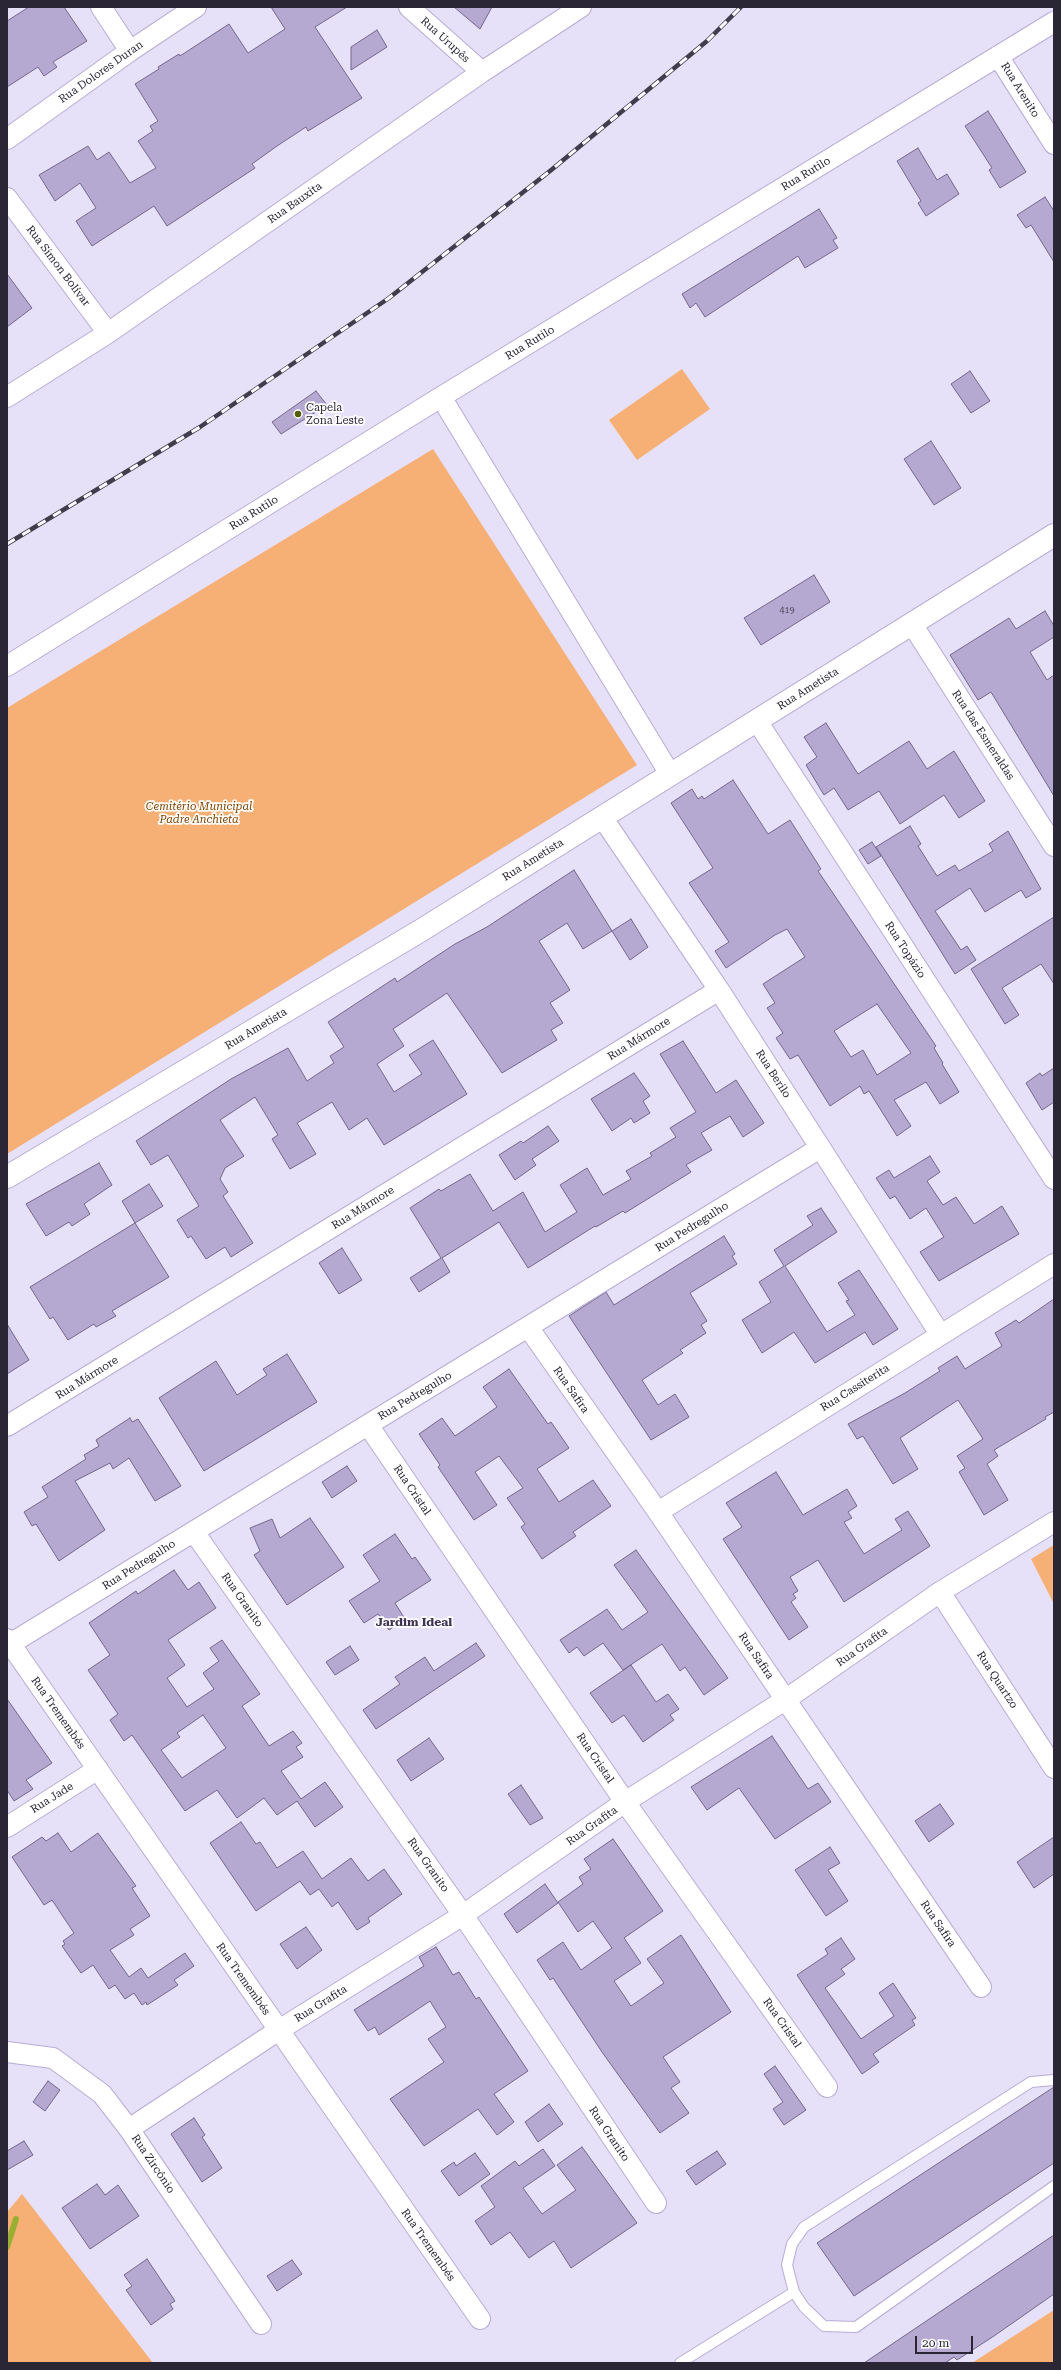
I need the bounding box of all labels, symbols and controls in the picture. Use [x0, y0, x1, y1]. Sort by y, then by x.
street label: Rua Urupês [418, 15, 472, 65]
street label: Rua Dolores Duran [56, 38, 146, 106]
street label: Rua Arenito [998, 60, 1042, 120]
street label: Rua Rutilo [779, 154, 833, 194]
street label: Rua Bauxita [265, 180, 325, 226]
street label: Rua Simon Bolívar [23, 223, 93, 309]
street label: Rua Rutilo [503, 323, 557, 363]
place label: Capela Zona Leste [306, 401, 364, 427]
marker: Capela Zona Leste [293, 409, 303, 419]
street label: Rua Rutilo [227, 493, 281, 533]
house number: 419 [779, 605, 795, 615]
street label: Rua Ametista [775, 665, 841, 713]
street label: Rua das Esmeraldas [949, 688, 1017, 782]
park label: Cemitério Municipal Padre Anchieta [146, 800, 252, 826]
street label: Rua Ametista [500, 836, 566, 884]
street label: Rua Topázio [882, 919, 928, 981]
street label: Rua Ametista [223, 1005, 289, 1053]
street label: Rua Mármore [605, 1015, 673, 1063]
street label: Rua Berilo [753, 1047, 793, 1101]
street label: Rua Mármore [329, 1184, 397, 1232]
street label: Rua Pedregulho [653, 1199, 731, 1255]
street label: Rua Mármore [53, 1354, 121, 1402]
street label: Rua Cassiterita [818, 1362, 892, 1414]
street label: Rua Safira [550, 1364, 592, 1416]
street label: Rua Pedregulho [376, 1369, 454, 1423]
street label: Rua Cristal [390, 1462, 434, 1518]
street label: Rua Pedregulho [100, 1537, 178, 1593]
street label: Rua Granito [218, 1570, 266, 1630]
district label: Jardim Ideal [376, 1615, 452, 1629]
street label: Rua Grafita [834, 1625, 890, 1669]
street label: Rua Safira [736, 1630, 776, 1682]
street label: Rua Quartzo [974, 1649, 1020, 1711]
street label: Rua Tremembés [28, 1674, 88, 1752]
street label: Rua Cristal [573, 1730, 617, 1786]
street label: Rua Jade [28, 1780, 76, 1816]
street label: Rua Grafita [564, 1804, 620, 1848]
street label: Rua Granito [404, 1835, 452, 1895]
street label: Rua Safira [918, 1898, 958, 1950]
street label: Rua Tremembés [213, 1940, 273, 2018]
street label: Rua Grafita [292, 1983, 350, 2025]
street label: Rua Cristal [760, 1996, 804, 2050]
street label: Rua Granito [586, 2104, 632, 2164]
street label: Rua Zircônio [128, 2132, 178, 2196]
street label: Rua Tremembés [398, 2206, 458, 2284]
scale bar [917, 2328, 975, 2354]
text: 20 m [922, 2336, 949, 2350]

